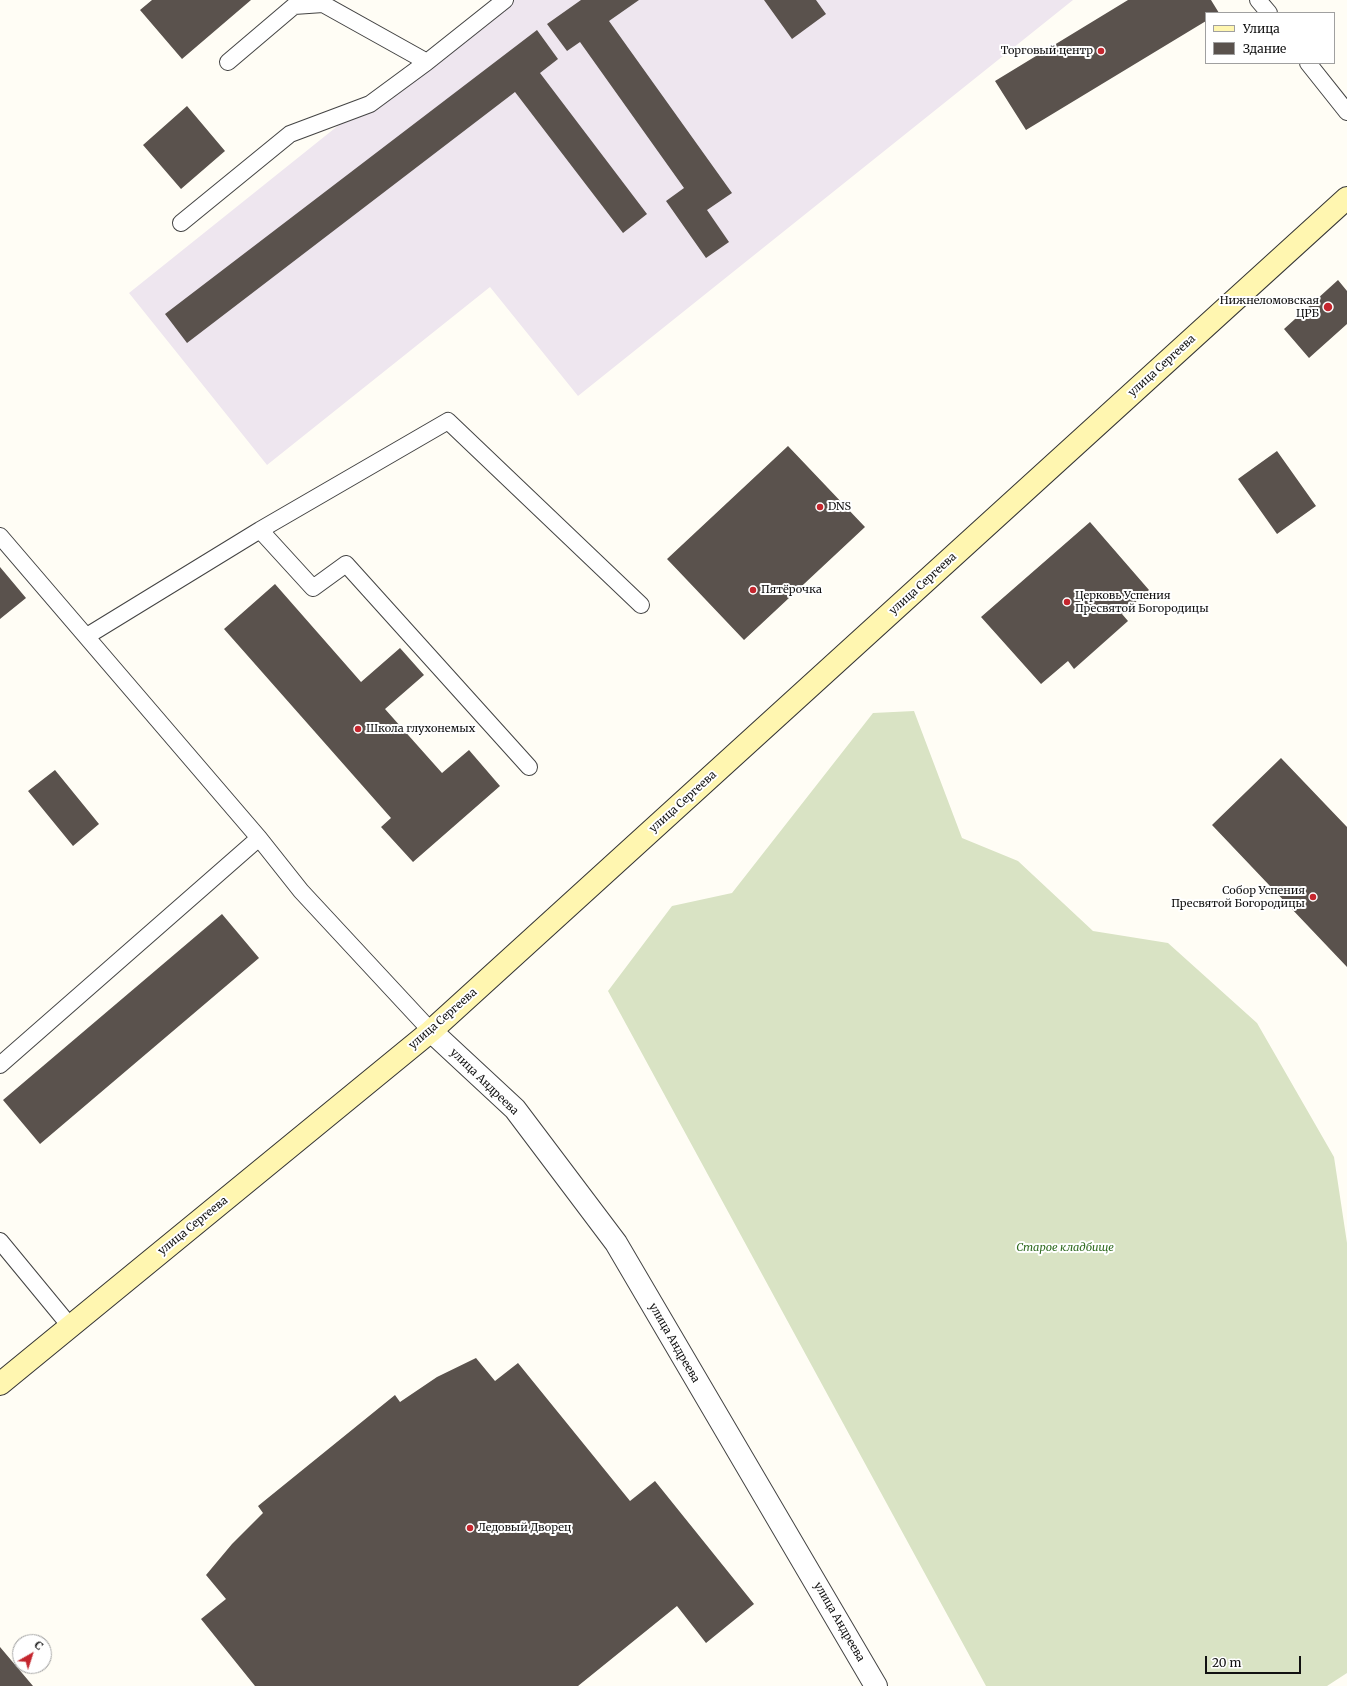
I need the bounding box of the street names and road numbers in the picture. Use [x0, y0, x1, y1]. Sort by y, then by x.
street label: улица Сергеева [1126, 332, 1198, 400]
street label: улица Сергеева [887, 550, 959, 618]
street label: улица Сергеева [647, 768, 719, 836]
street label: улица Сергеева [406, 986, 480, 1052]
street label: улица Андреева [447, 1046, 521, 1118]
street label: улица Сергеева [156, 1194, 230, 1258]
street label: улица Андреева [646, 1301, 702, 1385]
street label: улица Андреева [811, 1580, 867, 1664]

